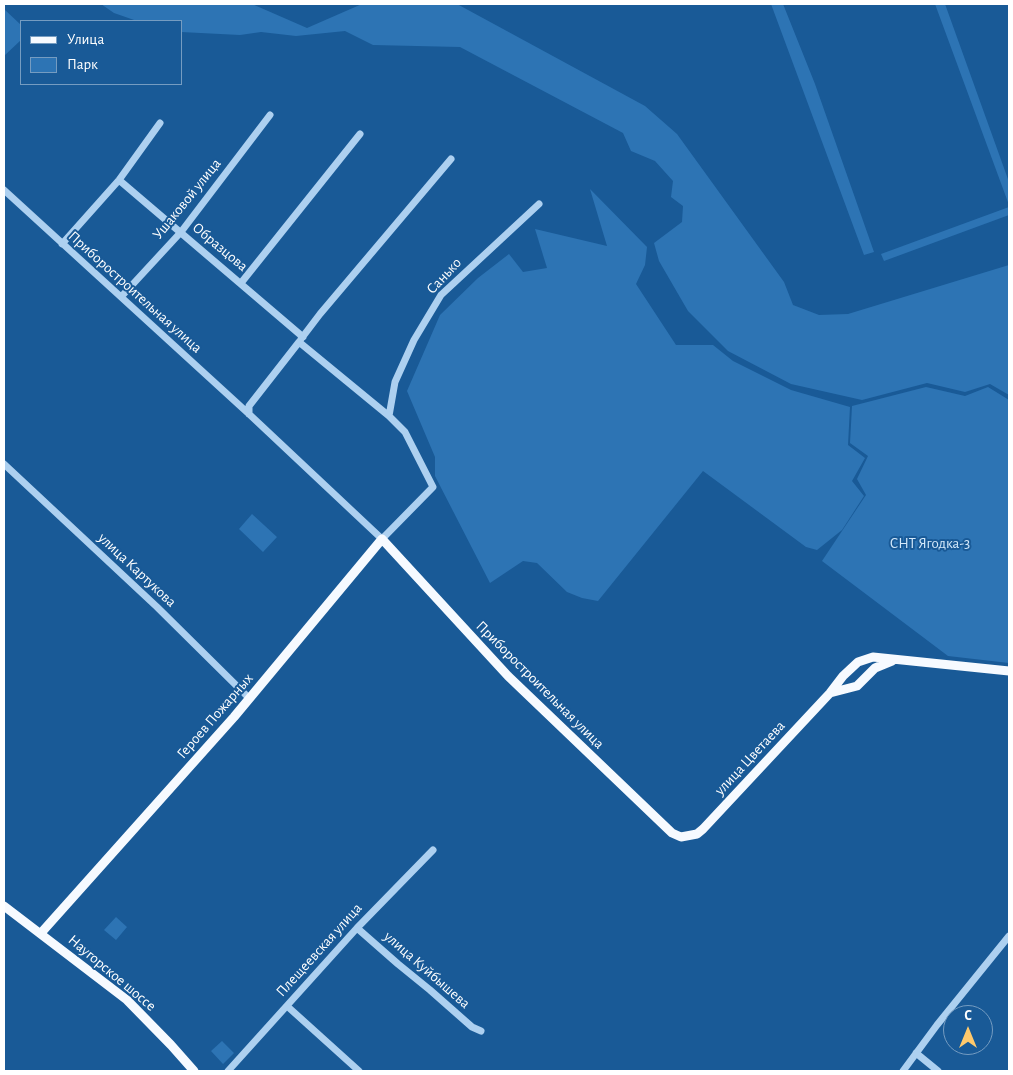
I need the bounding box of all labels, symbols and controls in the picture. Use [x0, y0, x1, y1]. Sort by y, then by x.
legend [20, 20, 182, 85]
text: Улица [67, 32, 104, 47]
text: Парк [67, 57, 98, 72]
street label: Ушаковой улица [149, 155, 225, 243]
street label: Образцова [189, 219, 251, 275]
street label: Приборостроительная улица [64, 227, 206, 357]
street label: Санько [423, 254, 465, 298]
street label: улица Картукова [94, 529, 180, 611]
park label: СНТ Ягодка-3 [890, 534, 970, 552]
street label: Приборостроительная улица [472, 617, 608, 753]
street label: Героев Пожарных [173, 670, 257, 762]
street label: улица Цветаева [711, 717, 789, 799]
street label: Плещеевская улица [272, 899, 366, 1001]
street label: улица Куйбышева [380, 928, 474, 1012]
street label: Наугорское шоссе [64, 931, 160, 1015]
north arrow [943, 1005, 993, 1055]
text: С [964, 1009, 972, 1023]

